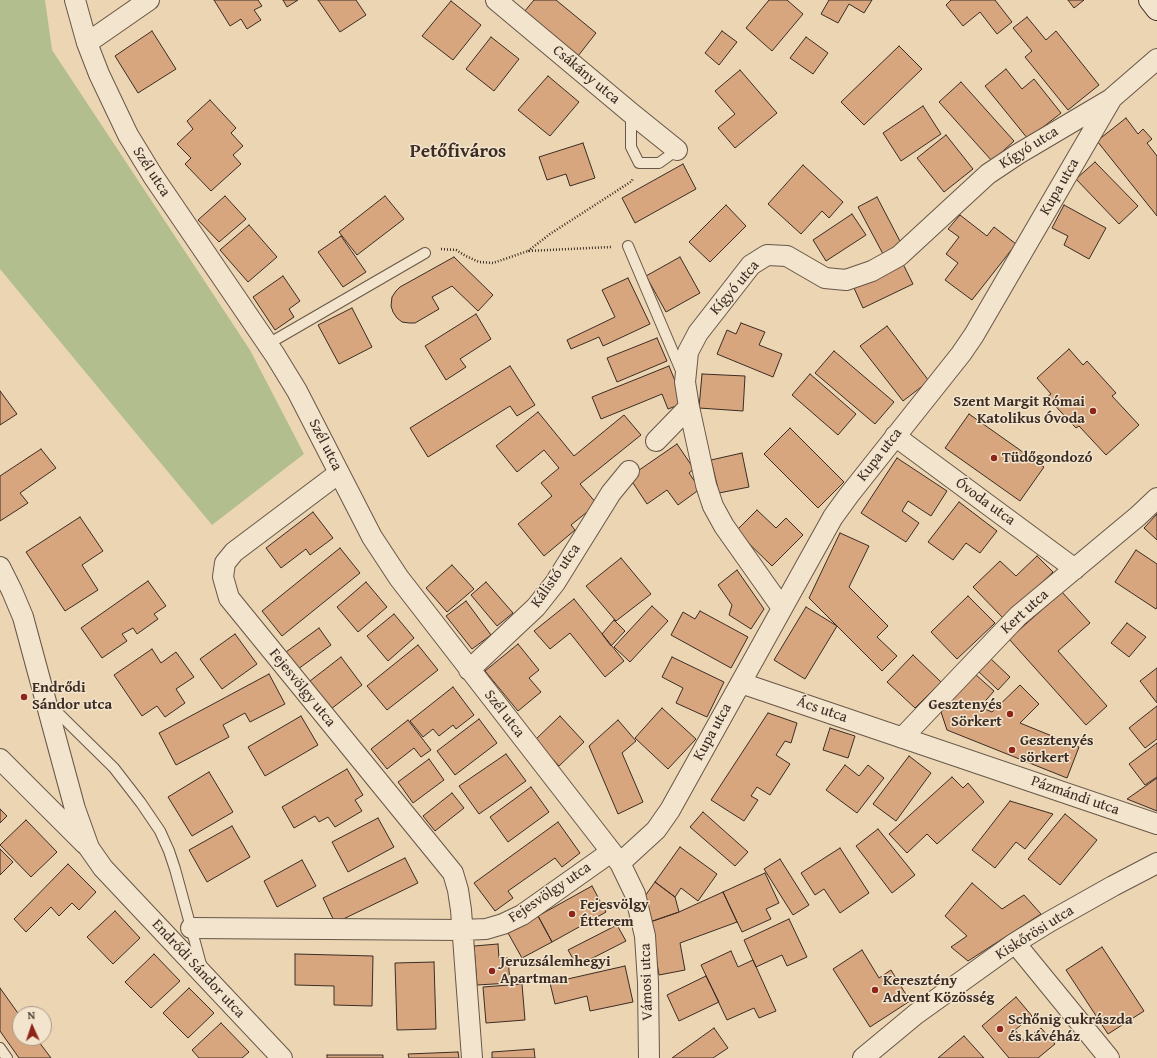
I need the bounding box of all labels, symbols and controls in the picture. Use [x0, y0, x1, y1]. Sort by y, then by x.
street label: Csákány utca [549, 42, 623, 108]
street label: Kígyó utca [996, 123, 1062, 173]
district label: Petőfiváros [410, 141, 506, 163]
street label: Szél utca [128, 144, 174, 200]
street label: Kupa utca [1037, 155, 1083, 219]
street label: Kígyó utca [707, 257, 763, 319]
place label: Szent Margit Római Katolikus Óvoda [953, 393, 1085, 428]
marker: Szent Margit Római Katolikus Óvoda [1088, 406, 1098, 416]
street label: Szél utca [304, 416, 346, 474]
street label: Kupa utca [854, 425, 906, 485]
place label: Tüdőgondozó [1002, 449, 1093, 467]
marker: Tüdőgondozó [989, 453, 999, 463]
street label: Óvoda utca [952, 474, 1018, 530]
street label: Kálistó utca [527, 541, 585, 611]
street label: Kert utca [997, 586, 1053, 638]
street label: Fejesvölgy utca [265, 645, 339, 731]
place label: Endrődi Sándor utca [32, 679, 112, 714]
street label: Szél utca [480, 687, 528, 741]
marker: Endrődi Sándor utca [19, 692, 29, 702]
street label: Ács utca [794, 693, 850, 727]
place label: Gesztenyés Sörkert [929, 696, 1002, 731]
street label: Kupa utca [690, 700, 736, 764]
marker: Gesztenyés Sörkert [1005, 709, 1015, 719]
place label: Gesztenyés sörkert [1020, 732, 1093, 767]
marker: Gesztenyés sörkert [1007, 745, 1017, 755]
street label: Pázmándi utca [1029, 772, 1121, 820]
street label: Fejesvölgy utca [505, 859, 595, 927]
place label: Fejesvölgy Étterem [580, 896, 649, 931]
street label: Kiskőrösi utca [993, 902, 1077, 964]
marker: Fejesvölgy Étterem [567, 909, 577, 919]
street label: Endrődi Sándor utca [148, 916, 248, 1022]
street label: Vámosi utca [637, 943, 657, 1021]
place label: Jeruzsálemhegyi Apartman [500, 953, 611, 988]
marker: Jeruzsálemhegyi Apartman [487, 966, 497, 976]
place label: Keresztény Advent Közösség [883, 972, 994, 1007]
marker: Keresztény Advent Közösség [870, 985, 880, 995]
north arrow [12, 1006, 52, 1046]
text: N [27, 1007, 36, 1023]
place label: Schőnig cukrászda és kávéház [1008, 1011, 1133, 1046]
marker: Schőnig cukrászda és kávéház [995, 1024, 1005, 1034]

